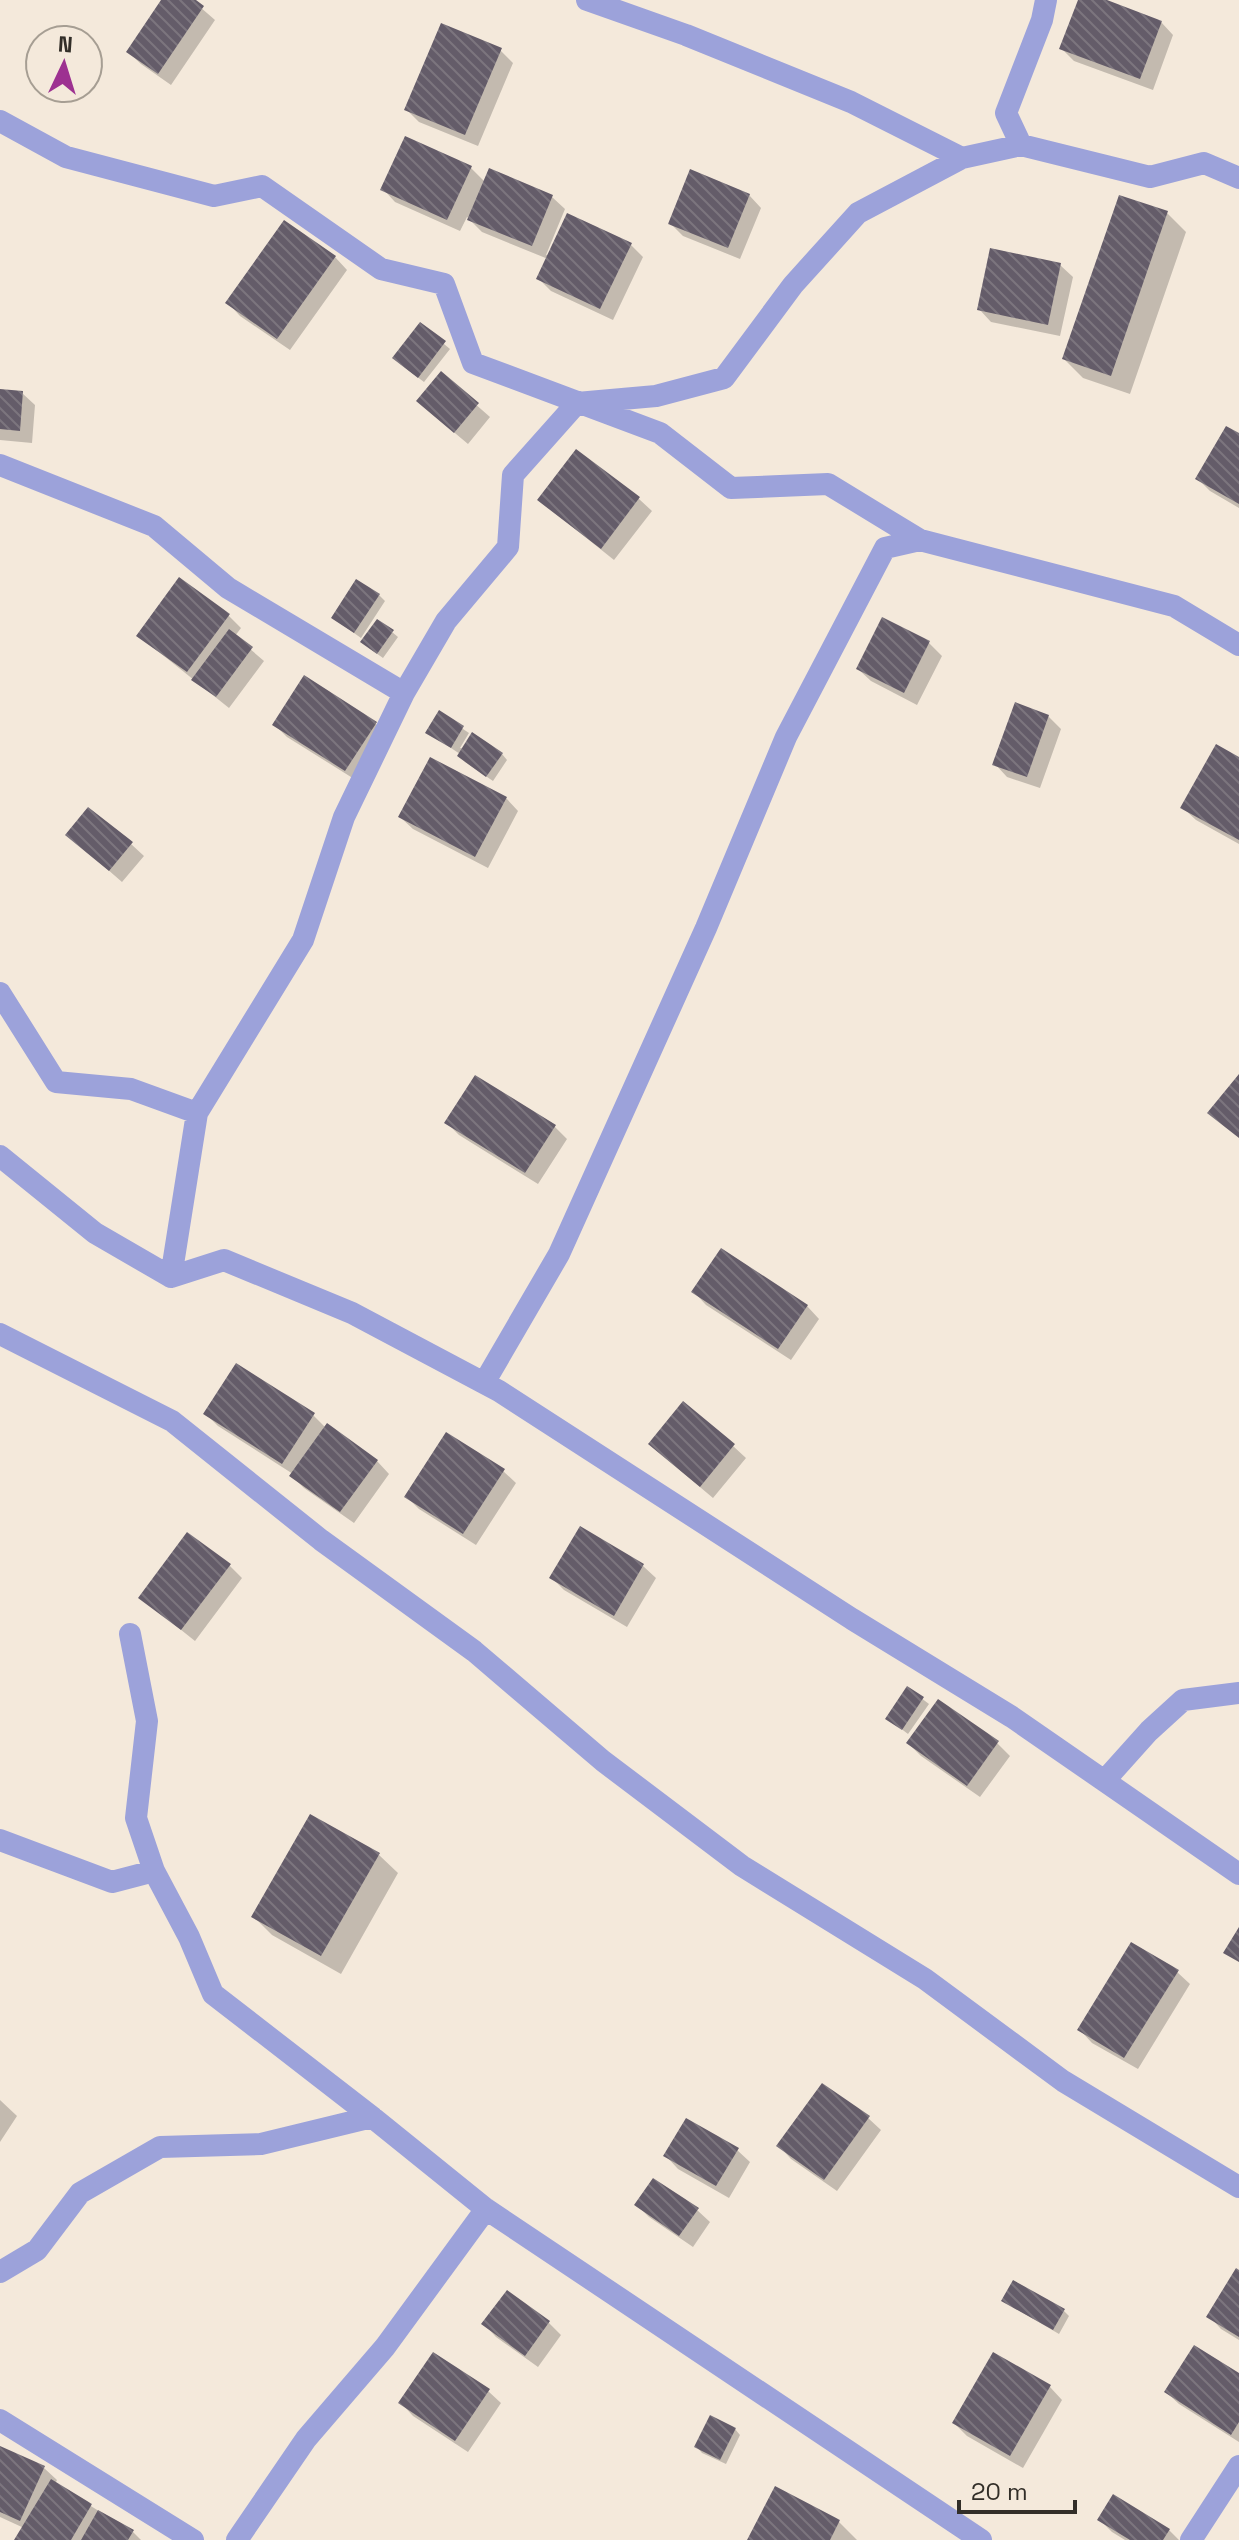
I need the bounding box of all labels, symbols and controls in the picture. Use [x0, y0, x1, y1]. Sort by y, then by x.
north arrow [24, 24, 104, 104]
text: N [57, 30, 74, 59]
scale bar [959, 2464, 1075, 2514]
text: 20 m [971, 2476, 1028, 2507]

